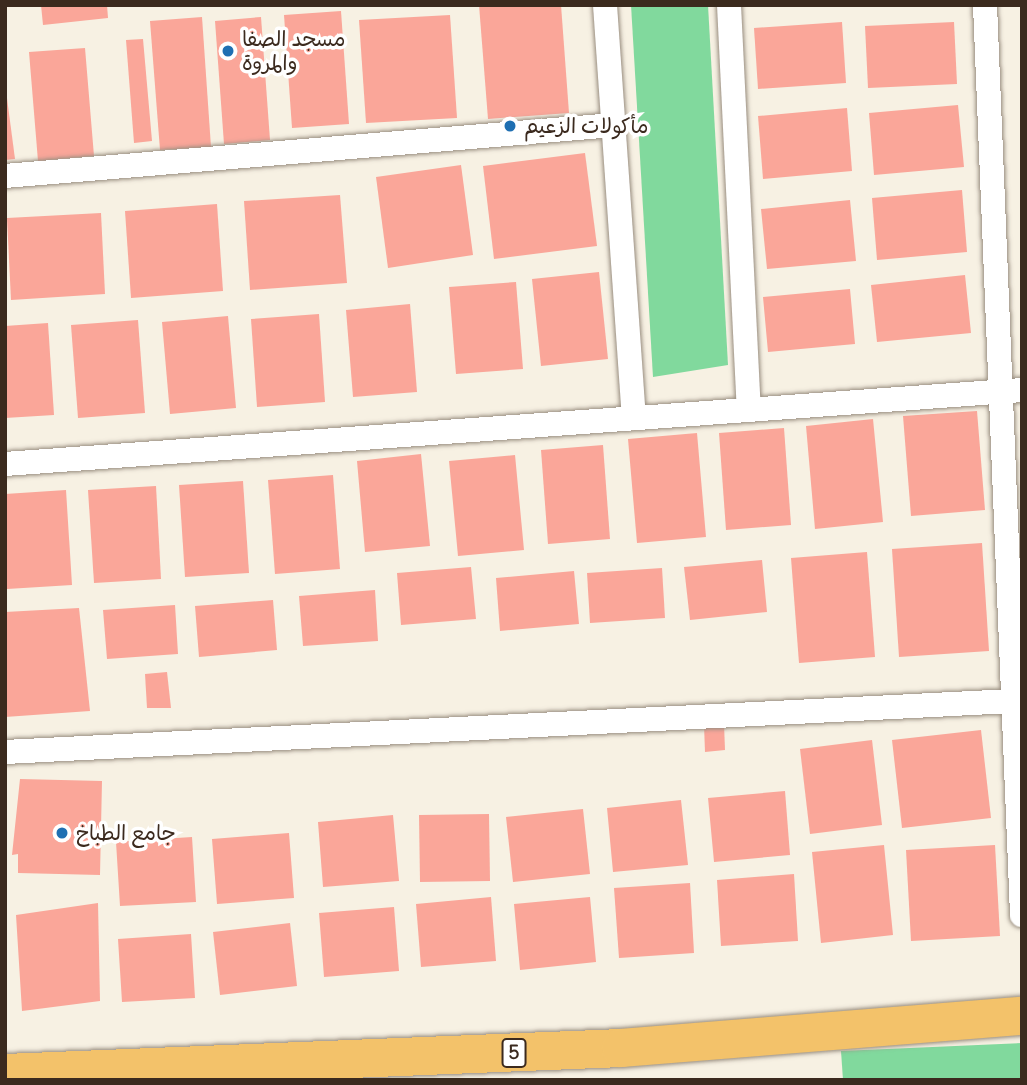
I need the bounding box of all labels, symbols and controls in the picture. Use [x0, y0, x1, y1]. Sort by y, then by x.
place label: مسجد الصفا والمروة [242, 26, 345, 76]
marker: مسجد الصفا والمروة [220, 43, 236, 59]
place label: مأكولات الزعيم [524, 113, 648, 139]
marker: مأكولات الزعيم [502, 118, 518, 134]
place label: جامع الطباخ [76, 820, 176, 846]
marker: جامع الطباخ [54, 825, 70, 841]
road number: 5 [500, 1037, 528, 1068]

